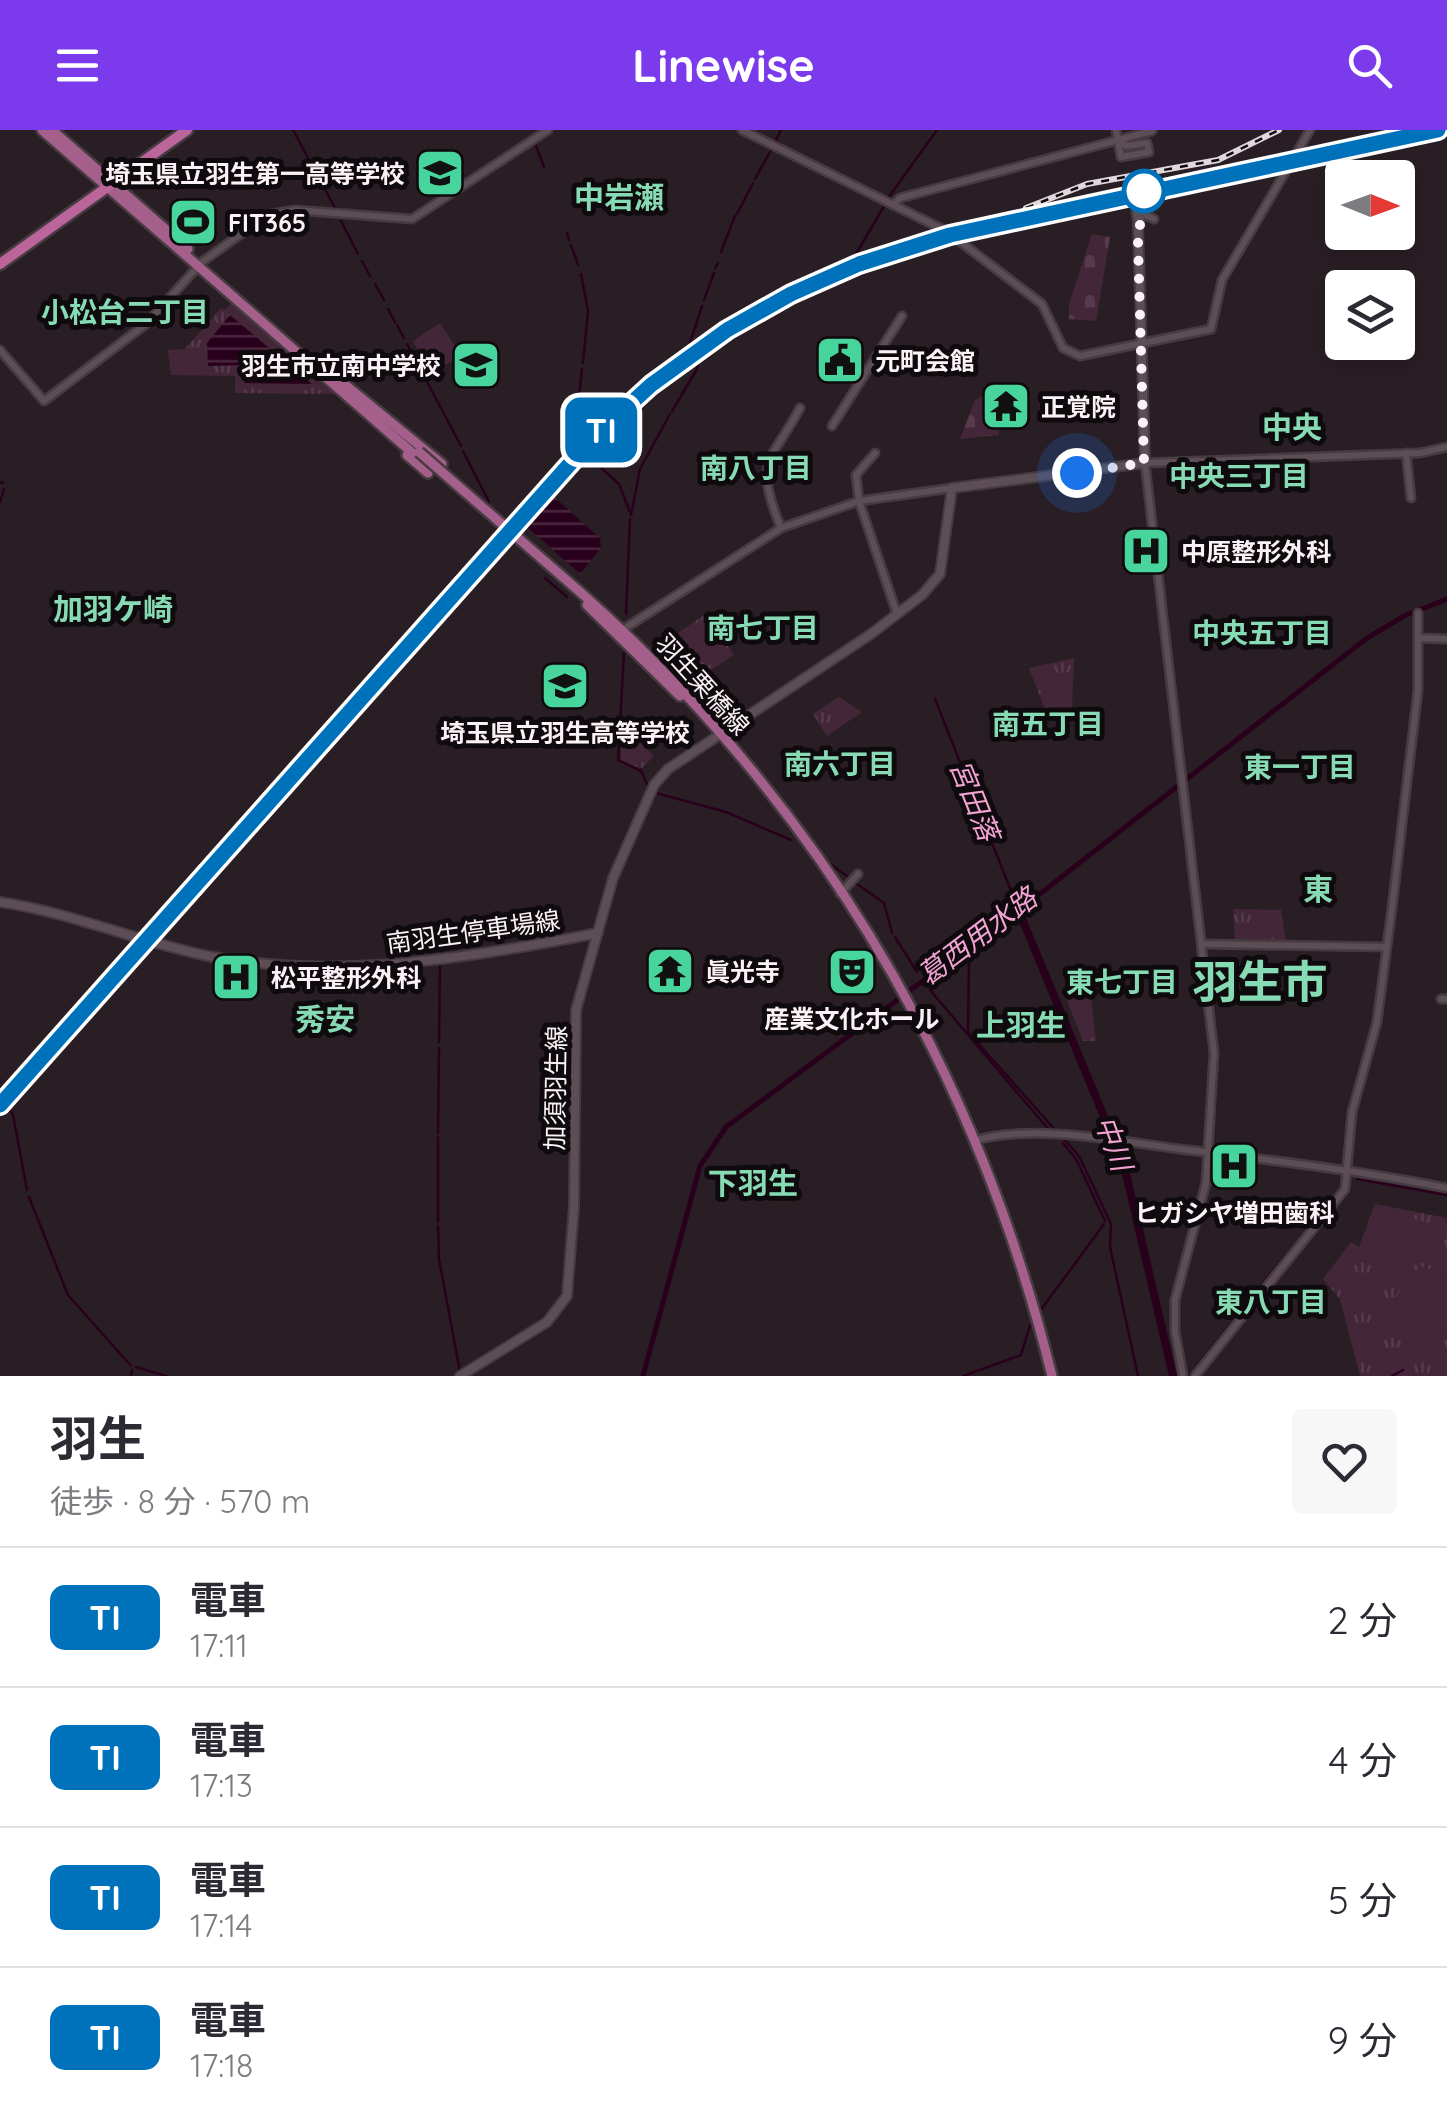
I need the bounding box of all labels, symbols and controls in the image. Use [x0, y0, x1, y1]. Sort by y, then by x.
text: Linewise [632, 37, 815, 93]
icon: menu [50, 38, 105, 93]
icon: search [1342, 38, 1397, 93]
school or university icon: 埼玉県立羽生第一高等学校 [414, 147, 466, 199]
place label: 埼玉県立羽生第一高等学校 [105, 158, 405, 189]
north arrow [1325, 160, 1415, 250]
map controls [1325, 160, 1415, 360]
unlabelled marker [1123, 170, 1165, 212]
district label: 中岩瀬 [574, 178, 664, 216]
sports icon: FIT365 [167, 196, 219, 248]
place label: FIT365 [228, 207, 306, 238]
button: layers [1325, 270, 1415, 360]
district label: 小松台二丁目 [41, 294, 209, 329]
public building icon: 元町会館 [814, 334, 866, 386]
school or university icon: 羽生市立南中学校 [450, 339, 502, 391]
place label: 元町会館 [875, 345, 975, 376]
place label: 羽生市立南中学校 [241, 350, 441, 381]
temple icon: 正覚院 [980, 380, 1032, 432]
place label: 正覚院 [1041, 391, 1116, 422]
line badge: TI [556, 398, 646, 462]
text: TI [585, 408, 617, 452]
district label: 中央 [1262, 408, 1322, 446]
your location [1052, 448, 1102, 498]
district label: 南八丁目 [700, 450, 812, 485]
district label: 中央三丁目 [1169, 458, 1309, 493]
hospital icon: 中原整形外科 [1120, 525, 1172, 577]
place label: 中原整形外科 [1181, 536, 1331, 567]
district label: 加羽ケ崎 [53, 590, 173, 628]
district label: 南七丁目 [707, 610, 819, 645]
district label: 中央五丁目 [1192, 615, 1332, 650]
street label: 羽生栗橋線 [650, 627, 756, 741]
school or university icon: 埼玉県立羽生高等学校 [539, 660, 591, 712]
district label: 南五丁目 [992, 706, 1104, 741]
place label: 埼玉県立羽生高等学校 [440, 717, 690, 748]
district label: 南六丁目 [784, 746, 896, 781]
district label: 東一丁目 [1244, 749, 1356, 784]
water label: 宮田落 [943, 754, 1008, 849]
district label: 東 [1303, 870, 1333, 908]
water label: 葛西用水路 [911, 879, 1045, 992]
street label: 南羽生停車場線 [384, 903, 562, 959]
temple icon: 眞光寺 [644, 945, 696, 997]
theatre icon: 産業文化ホール [826, 946, 878, 998]
hospital icon: 松平整形外科 [210, 951, 262, 1003]
district label: 羽生市 [1192, 953, 1328, 1009]
place label: 眞光寺 [705, 956, 780, 987]
place label: 松平整形外科 [271, 962, 421, 993]
district label: 東七丁目 [1066, 964, 1178, 999]
district label: 秀安 [295, 1000, 355, 1038]
place label: 産業文化ホール [764, 1003, 940, 1034]
district label: 上羽生 [976, 1006, 1066, 1044]
street label: 加須羽生線 [538, 1025, 572, 1151]
water label: 中川 [1088, 1111, 1141, 1178]
hospital icon: ヒガシヤ増田歯科 [1208, 1140, 1260, 1192]
district label: 下羽生 [708, 1164, 798, 1202]
place label: ヒガシヤ増田歯科 [1134, 1197, 1334, 1228]
district label: 東八丁目 [1215, 1284, 1327, 1319]
text: 羽生 [50, 1408, 146, 1468]
button: heart [1292, 1409, 1397, 1514]
text: 徒歩 · 8 分 · 570 m [50, 1481, 310, 1521]
text: 電車 [190, 1576, 266, 1624]
text: TI [89, 1595, 121, 1639]
text: 2 分 [1328, 1596, 1397, 1644]
text: 17:11 [190, 1625, 248, 1665]
text: 電車 [190, 1716, 266, 1764]
text: TI [89, 1735, 121, 1779]
text: 4 分 [1329, 1736, 1397, 1784]
text: 17:13 [190, 1765, 253, 1805]
text: 電車 [190, 1856, 266, 1904]
text: TI [89, 1875, 121, 1919]
text: 5 分 [1328, 1876, 1397, 1924]
text: 17:14 [190, 1905, 252, 1945]
text: 電車 [190, 1996, 266, 2044]
text: TI [89, 2015, 121, 2059]
text: 9 分 [1327, 2016, 1397, 2064]
text: 17:18 [190, 2045, 253, 2085]

